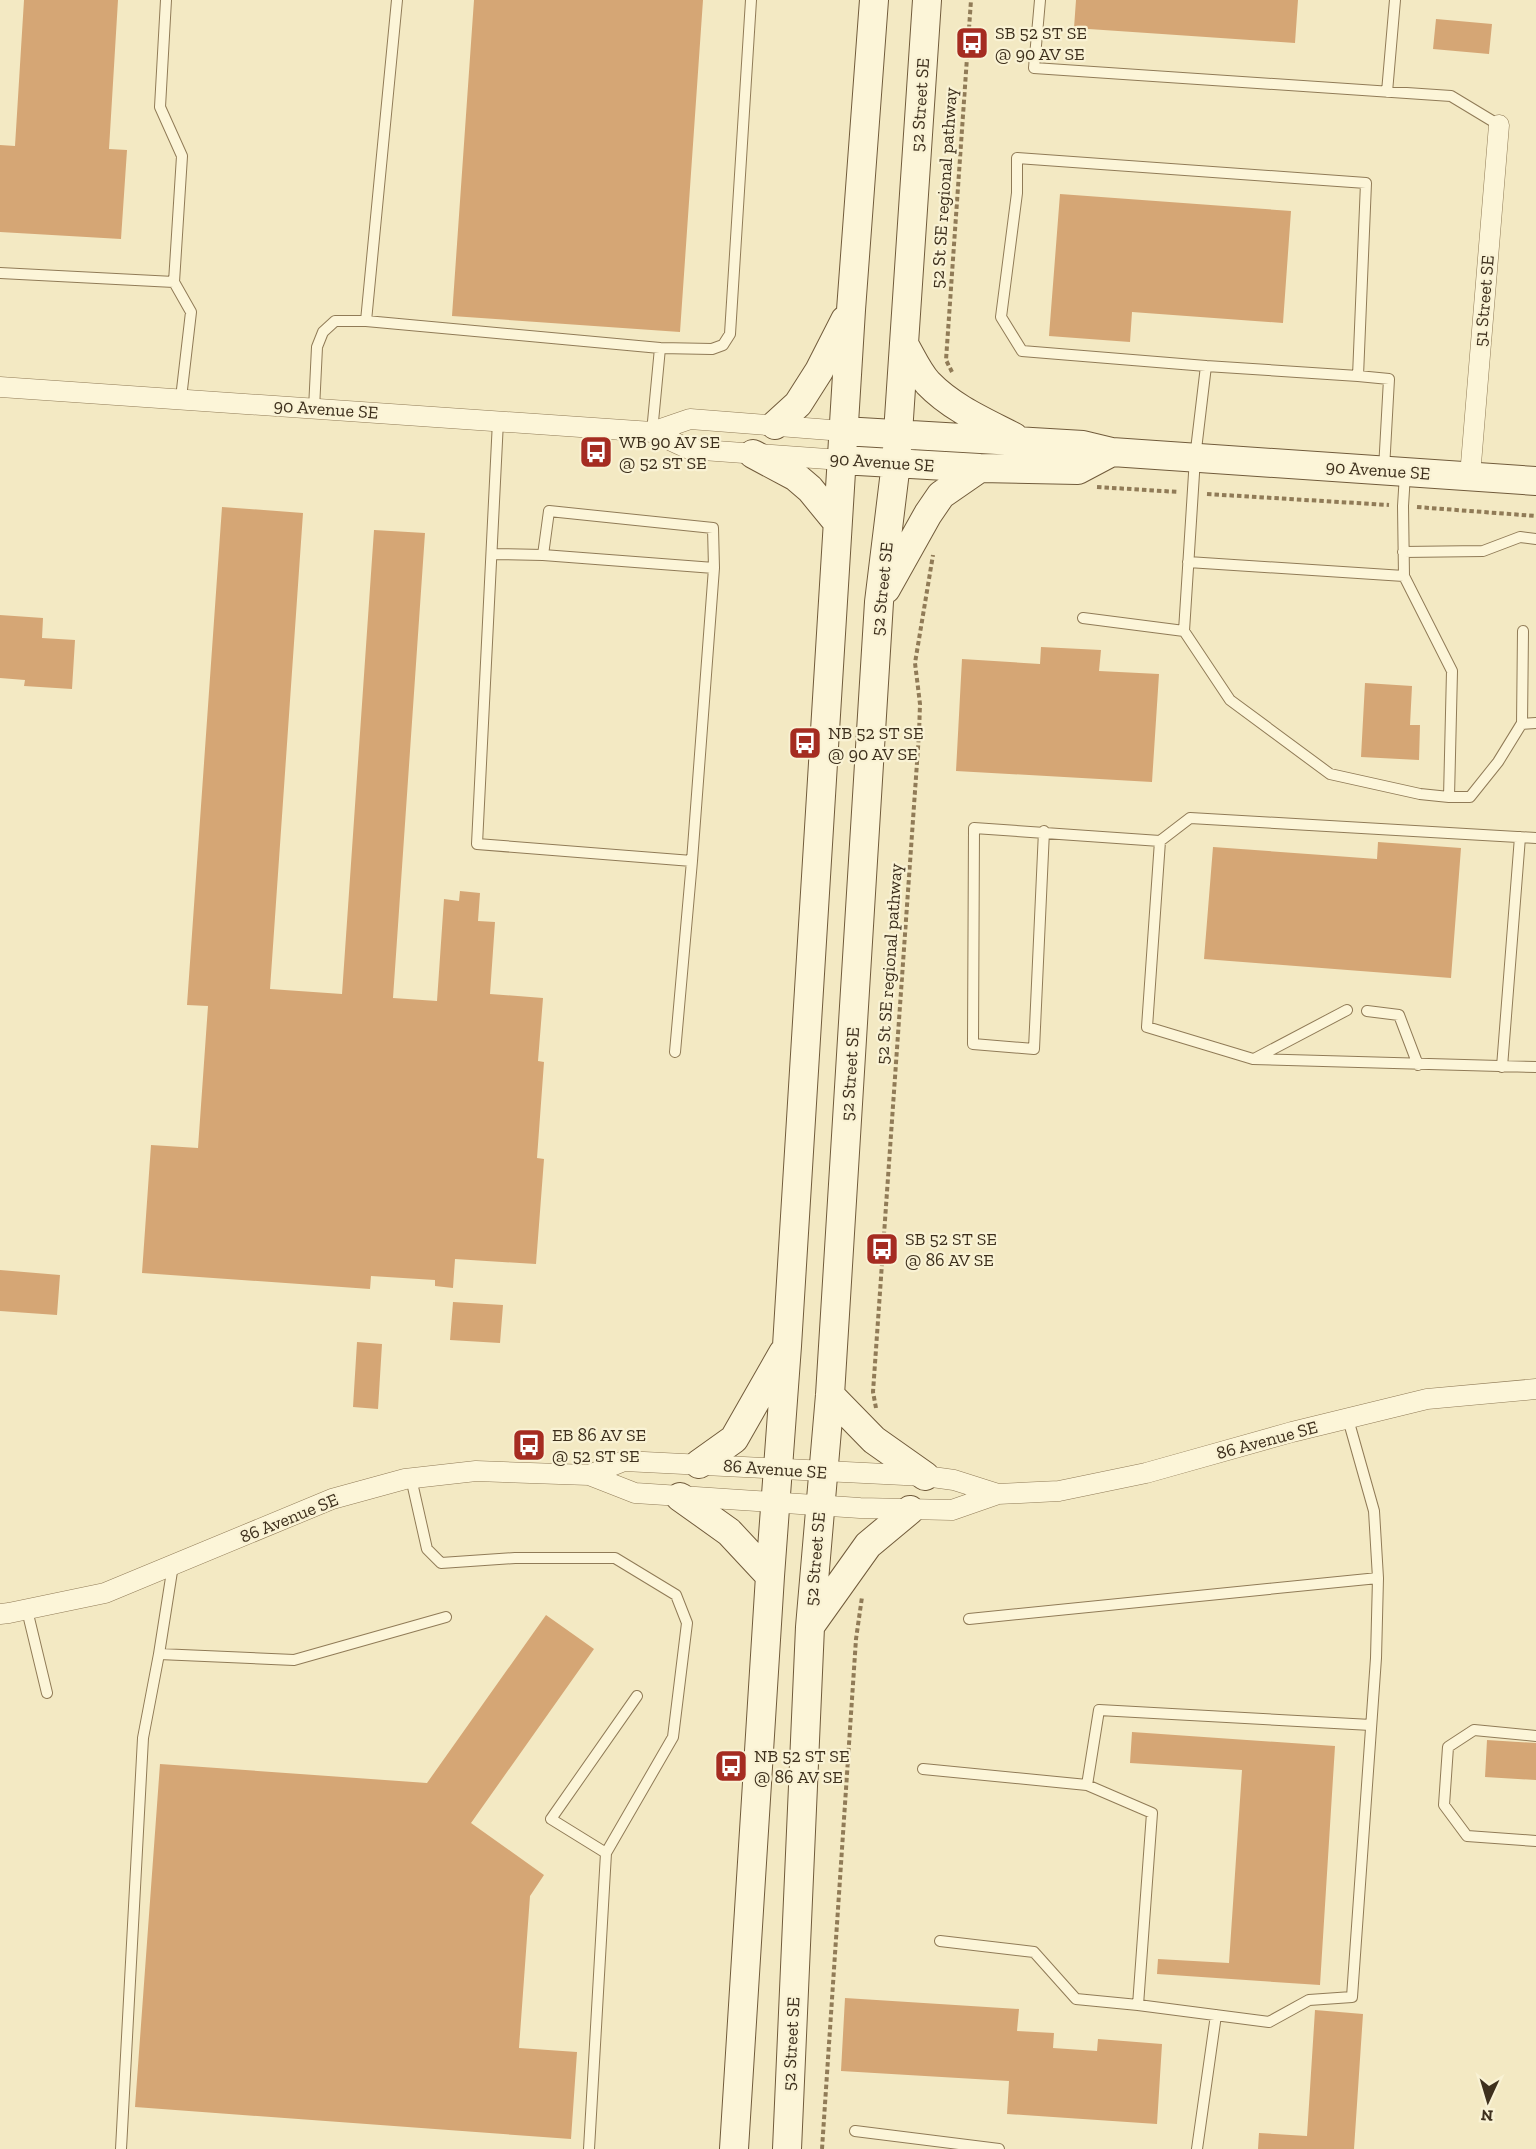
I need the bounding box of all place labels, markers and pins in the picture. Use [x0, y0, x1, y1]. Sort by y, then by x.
place label: SB 52 ST SE @ 90 AV SE [995, 22, 1087, 65]
bus stop icon: SB 52 ST SE @ 90 AV SE [954, 25, 990, 61]
place label: WB 90 AV SE @ 52 ST SE [619, 431, 720, 474]
bus stop icon: WB 90 AV SE @ 52 ST SE [578, 434, 614, 470]
place label: NB 52 ST SE @ 90 AV SE [828, 722, 924, 765]
bus stop icon: NB 52 ST SE @ 90 AV SE [787, 725, 823, 761]
place label: SB 52 ST SE @ 86 AV SE [905, 1228, 997, 1271]
bus stop icon: SB 52 ST SE @ 86 AV SE [864, 1231, 900, 1267]
place label: EB 86 AV SE @ 52 ST SE [552, 1424, 646, 1467]
bus stop icon: EB 86 AV SE @ 52 ST SE [511, 1427, 547, 1463]
place label: NB 52 ST SE @ 86 AV SE [754, 1745, 850, 1788]
bus stop icon: NB 52 ST SE @ 86 AV SE [713, 1748, 749, 1784]

